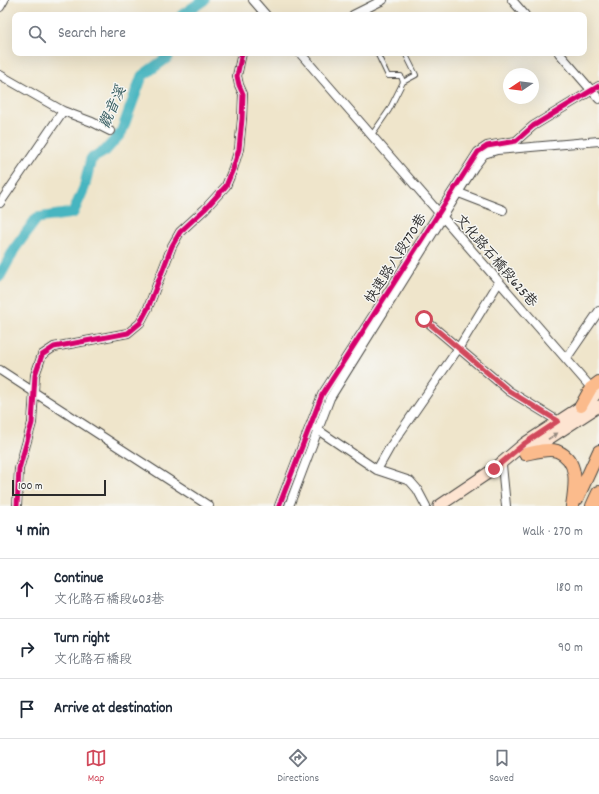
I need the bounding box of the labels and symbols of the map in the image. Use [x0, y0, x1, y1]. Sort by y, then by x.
north arrow [503, 68, 539, 104]
water label: 觀音溪 [95, 82, 133, 133]
street label: 快速路八段770巷 [361, 210, 433, 308]
street label: 文化路石橋段625巷 [449, 210, 542, 313]
route start [415, 310, 433, 328]
one-way arrow [548, 432, 558, 440]
route end [485, 460, 503, 478]
scale bar [12, 478, 106, 497]

